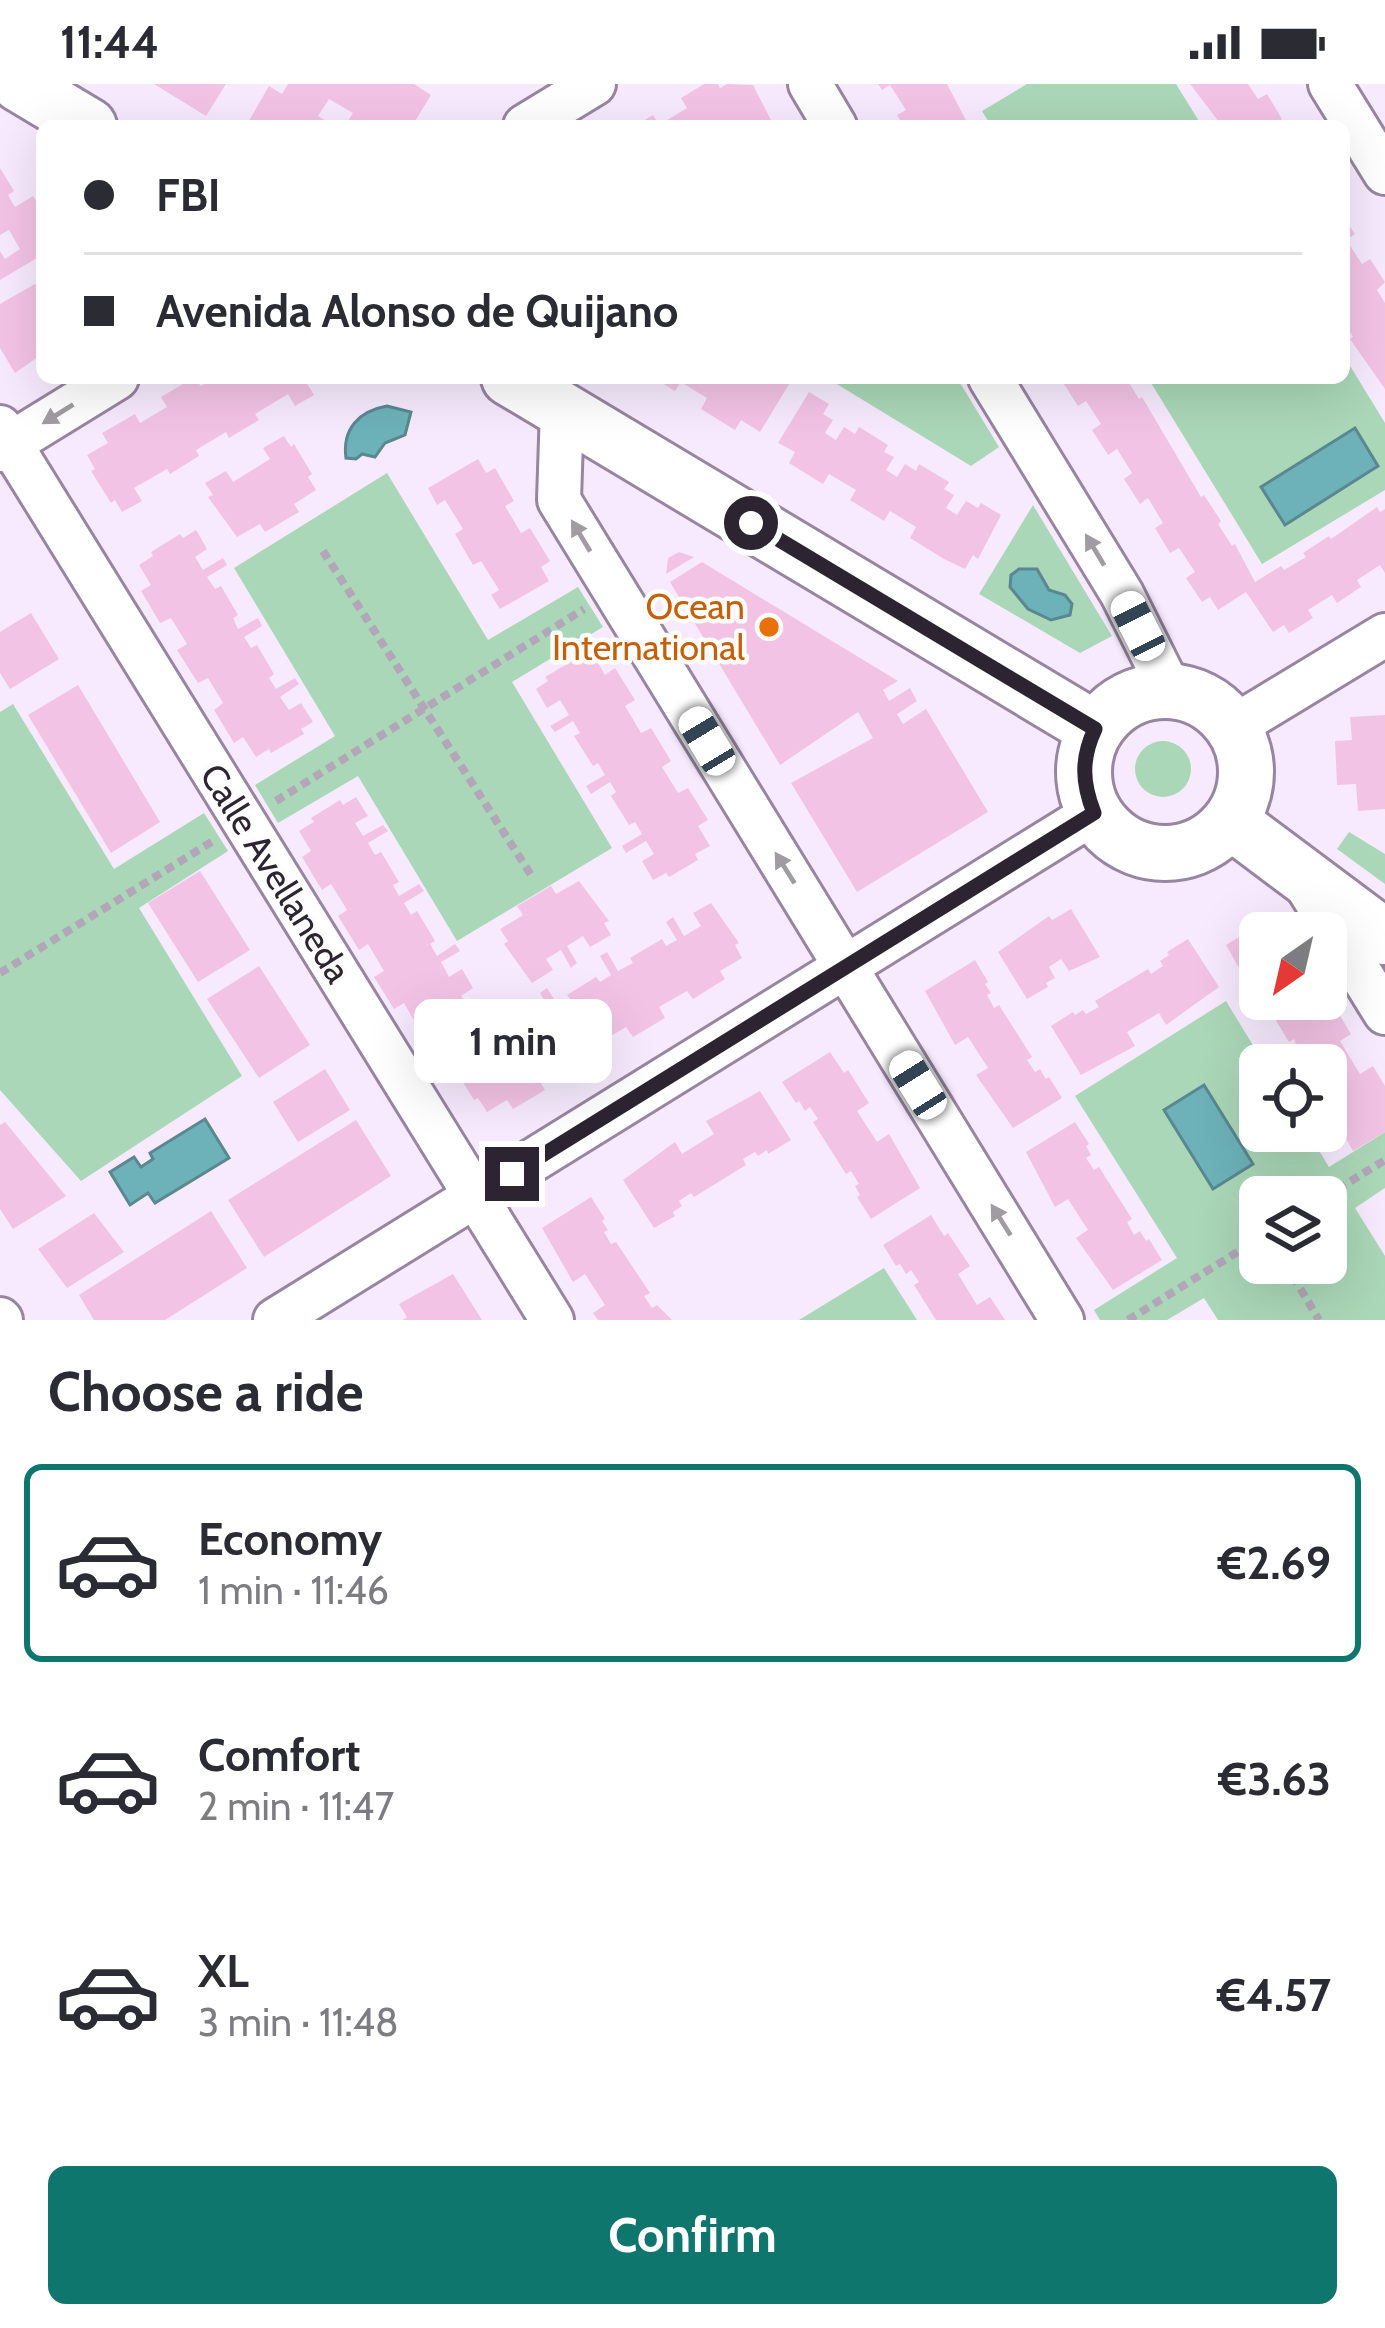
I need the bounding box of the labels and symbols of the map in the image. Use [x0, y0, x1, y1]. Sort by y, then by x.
one-way arrow [42, 402, 75, 424]
route start [724, 496, 778, 550]
one-way arrow [571, 519, 592, 553]
one-way arrow [1085, 533, 1106, 567]
place label: Ocean International [552, 584, 745, 669]
car [1106, 586, 1170, 666]
marker: Ocean International [756, 614, 782, 640]
car [673, 701, 741, 781]
street label: Calle Avellaneda [191, 755, 361, 991]
one-way arrow [775, 852, 797, 885]
north arrow [1239, 912, 1347, 1020]
callout: 1 min [413, 1000, 611, 1084]
car [884, 1045, 952, 1125]
route end [485, 1147, 539, 1201]
one-way arrow [991, 1203, 1012, 1237]

